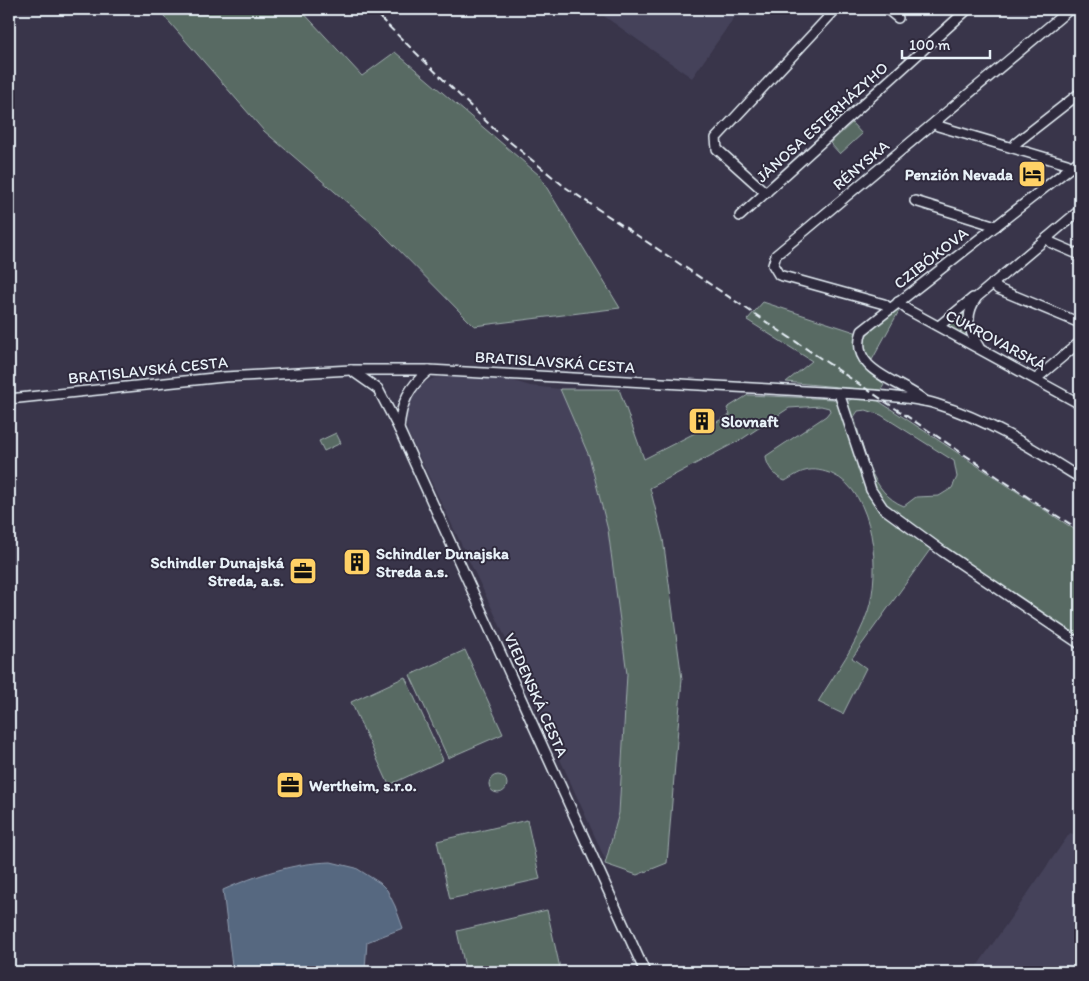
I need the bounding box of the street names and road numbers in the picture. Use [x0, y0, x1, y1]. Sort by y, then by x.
street label: JÁNOSA ESTERHÁZYHO [752, 58, 892, 186]
street label: RÉNYSKA [829, 136, 893, 194]
street label: CZIBÓKOVA [890, 223, 972, 293]
street label: CUKROVARSKÁ [942, 305, 1050, 375]
street label: BRATISLAVSKÁ CESTA [474, 347, 636, 377]
street label: BRATISLAVSKÁ CESTA [67, 352, 229, 388]
street label: VIEDENSKÁ CESTA [500, 630, 572, 760]

